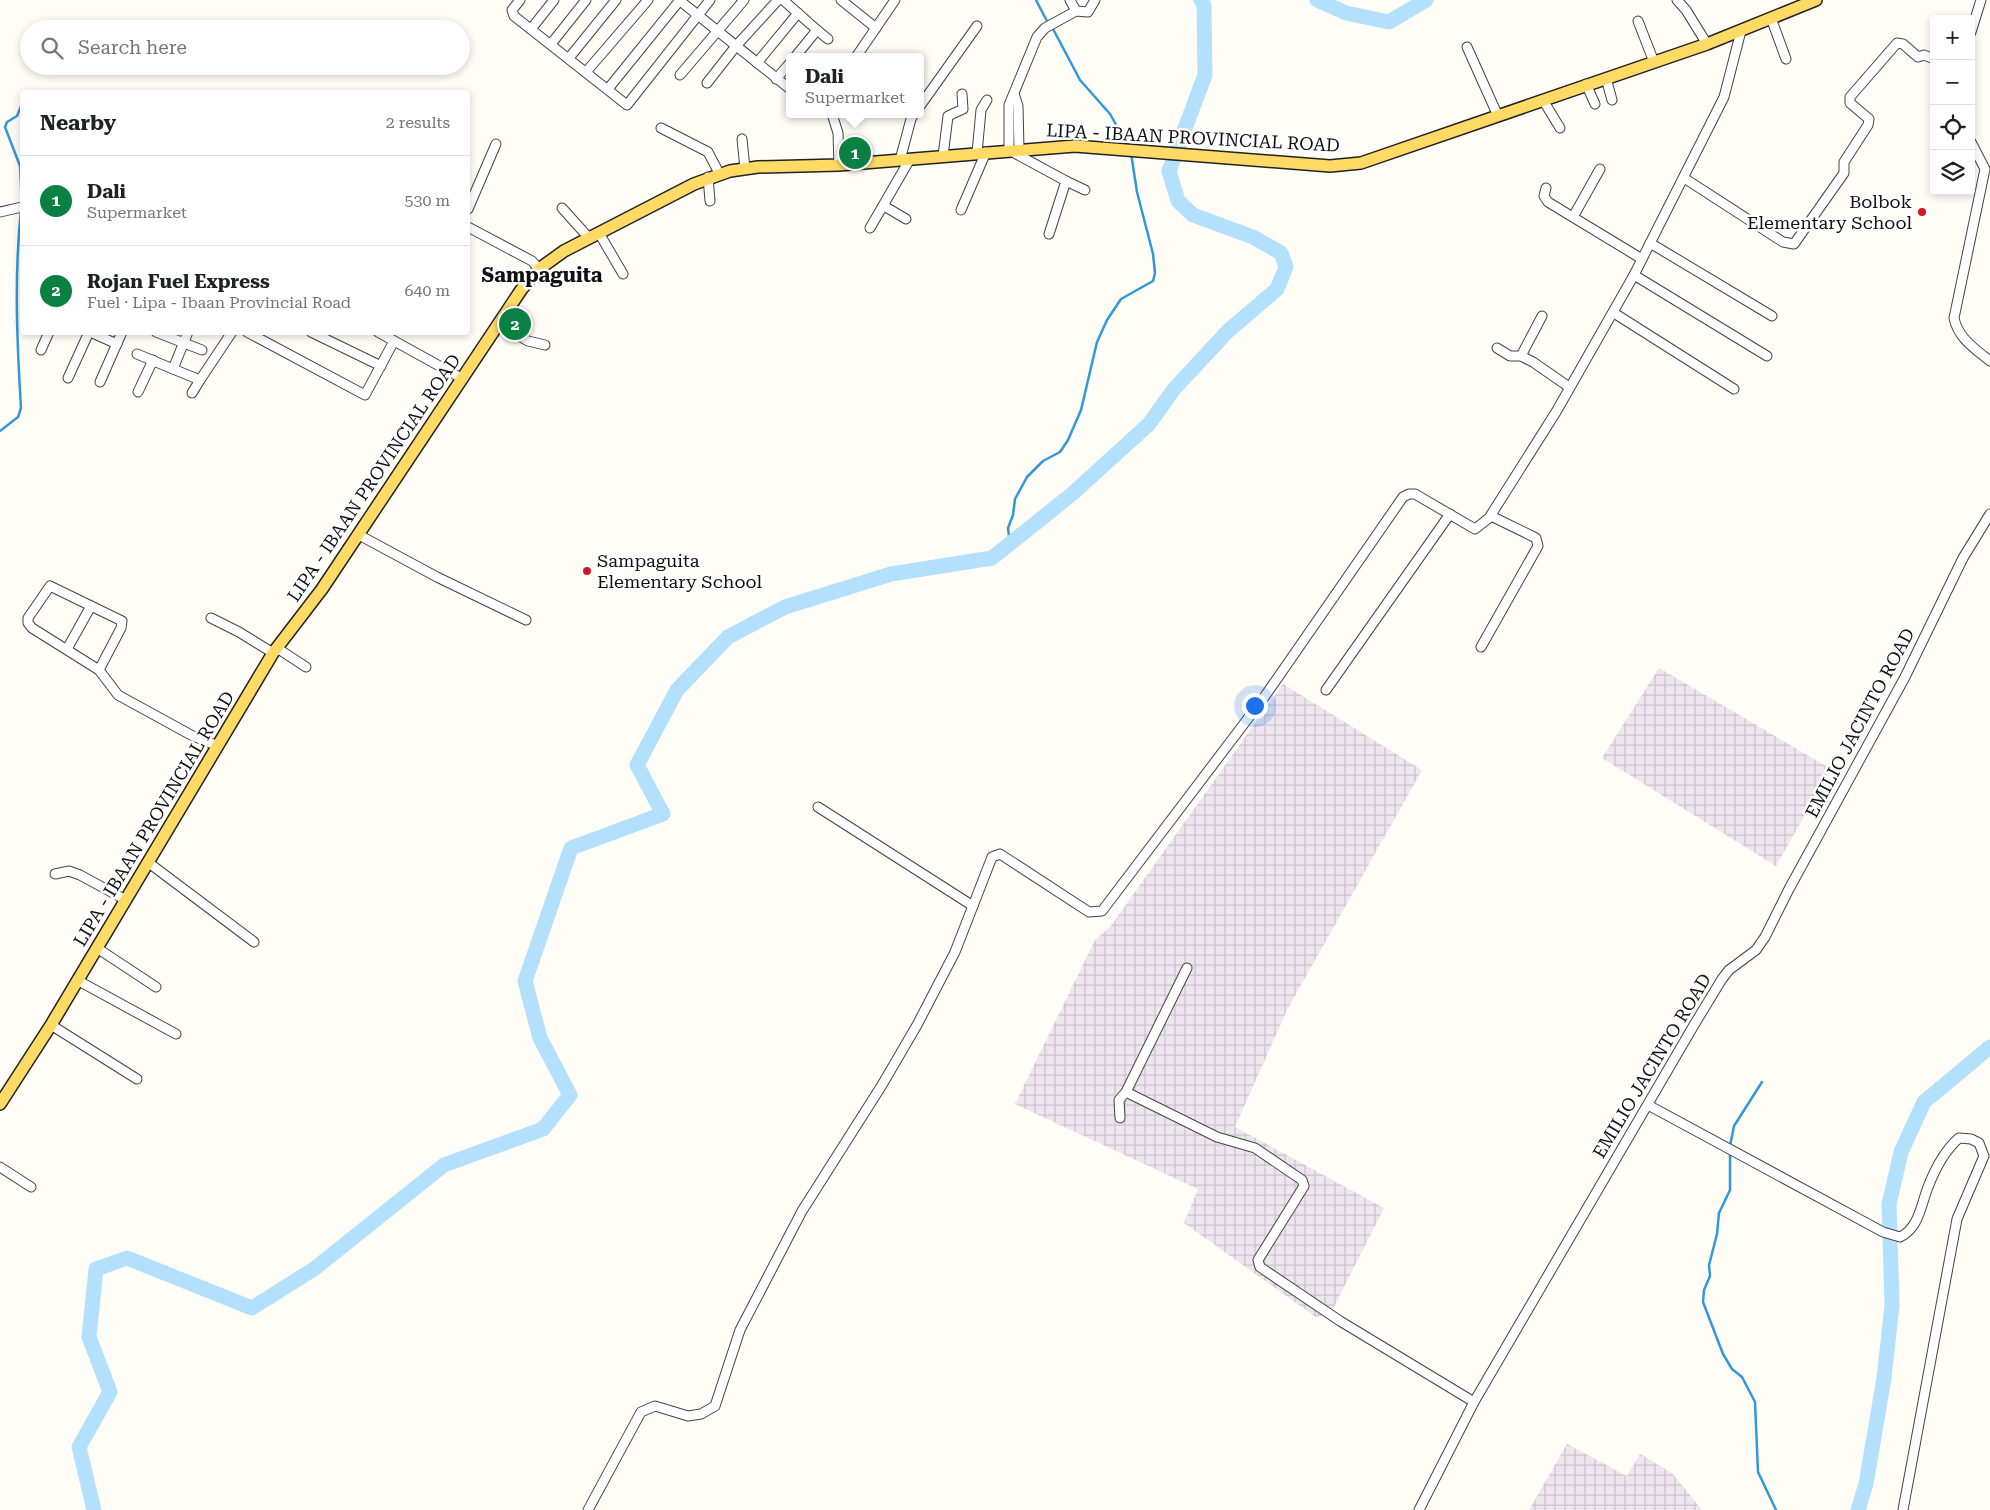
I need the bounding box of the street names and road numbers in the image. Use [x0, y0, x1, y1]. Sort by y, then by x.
street label: LIPA - IBAAN PROVINCIAL ROAD [1046, 119, 1340, 156]
street label: LIPA - IBAAN PROVINCIAL ROAD [283, 350, 465, 605]
street label: EMILIO JACINTO ROAD [1801, 624, 1919, 821]
street label: LIPA - IBAAN PROVINCIAL ROAD [69, 687, 238, 950]
street label: EMILIO JACINTO ROAD [1588, 970, 1715, 1162]

